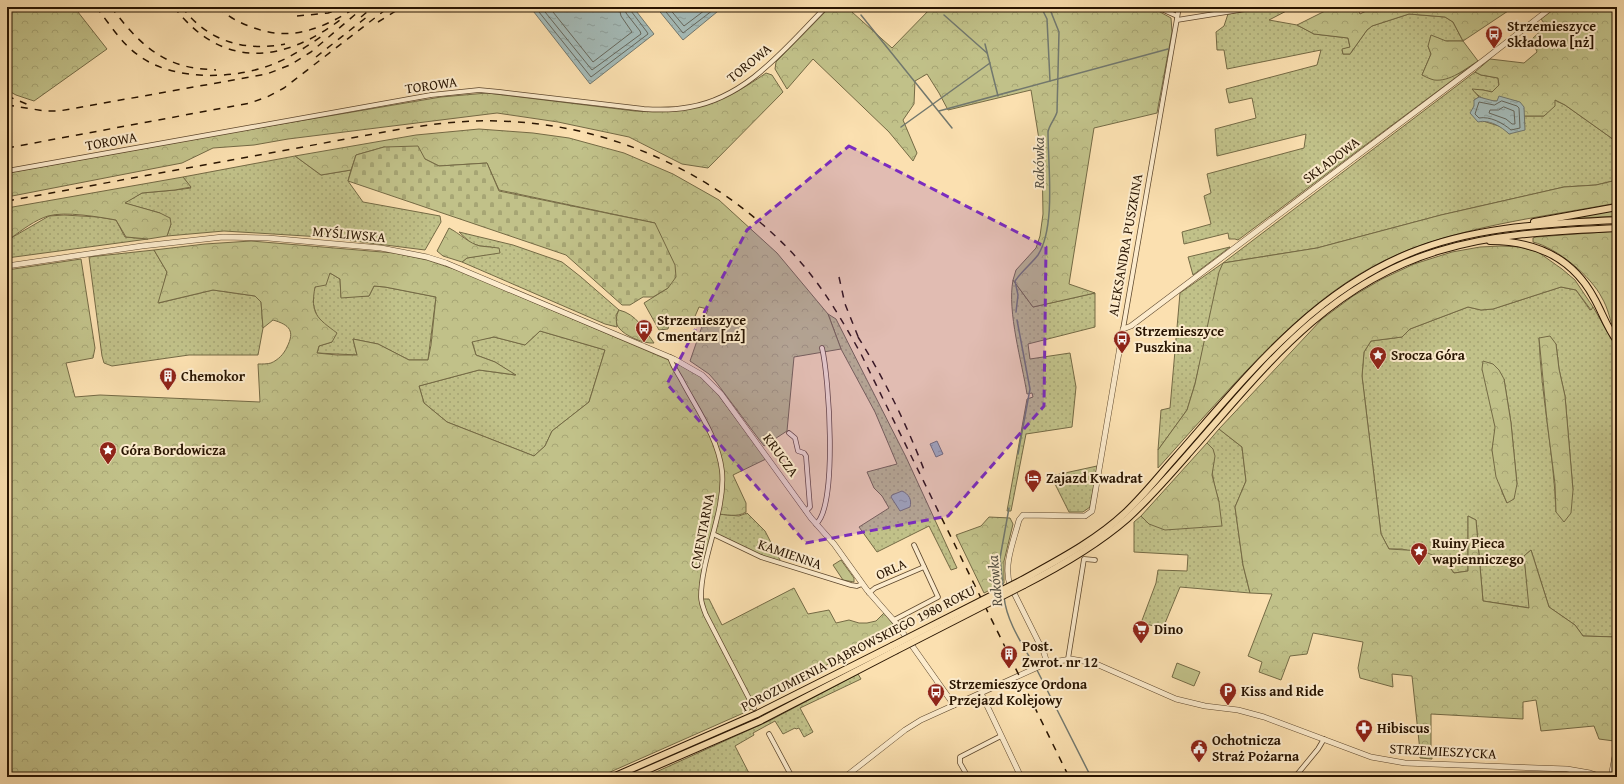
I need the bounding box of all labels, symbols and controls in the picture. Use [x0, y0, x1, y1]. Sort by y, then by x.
place label: Strzemieszyce Składowa [nż] [1507, 16, 1596, 52]
bus stop icon: Strzemieszyce Składowa [nż] [1484, 24, 1504, 49]
street label: TOROWA [722, 38, 776, 87]
street label: TOROWA [404, 71, 459, 99]
street label: TOROWA [84, 127, 139, 155]
street label: SKŁADOWA [1298, 132, 1364, 188]
water label: Rakówka [1028, 137, 1049, 190]
street label: ALEKSANDRA PUSZKINA [1103, 172, 1147, 318]
street label: MYŚLIWSKA [312, 221, 387, 247]
place label: Strzemieszyce Cmentarz [nż] [657, 310, 746, 346]
bus stop icon: Strzemieszyce Cmentarz [nż] [634, 318, 654, 343]
place label: Strzemieszyce Puszkina [1135, 321, 1224, 357]
bus stop icon: Strzemieszyce Puszkina [1112, 329, 1132, 354]
place icon: Srocza Góra [1368, 345, 1388, 370]
place label: Srocza Góra [1391, 345, 1466, 365]
building icon: Chemokor [158, 366, 178, 391]
place label: Chemokor [181, 366, 246, 386]
street label: KRUCZA [758, 429, 804, 481]
place icon: Góra Bordowicza [98, 440, 118, 465]
place label: Góra Bordowicza [121, 440, 227, 460]
hotel icon: Zajazd Kwadrat [1023, 468, 1043, 493]
place label: Zajazd Kwadrat [1046, 468, 1143, 488]
street label: CMENTARNA [685, 491, 719, 570]
place label: Ruiny Pieca wapienniczego [1432, 533, 1525, 569]
street label: KAMIENNA [755, 534, 825, 574]
place icon: Ruiny Pieca wapienniczego [1409, 541, 1429, 566]
street label: ORLA [872, 553, 910, 585]
water label: Rakówka [982, 554, 1007, 609]
street label: POROZUMIENIA DĄBROWSKIEGO 1980 ROKU [737, 580, 979, 716]
supermarket icon: Dino [1131, 619, 1151, 644]
place label: Dino [1154, 619, 1184, 639]
place label: Post. Zwrot. nr 12 [1022, 636, 1098, 672]
building icon: Post. Zwrot. nr 12 [999, 644, 1019, 669]
place label: Strzemieszyce Ordona Przejazd Kolejowy [949, 674, 1088, 710]
parking icon: Kiss and Ride [1218, 681, 1238, 706]
place label: Kiss and Ride [1241, 681, 1324, 701]
bus stop icon: Strzemieszyce Ordona Przejazd Kolejowy [926, 682, 946, 707]
pharmacy icon: Hibiscus [1354, 718, 1374, 743]
place label: Hibiscus [1377, 718, 1430, 738]
place label: Ochotnicza Straż Pożarna [1212, 730, 1300, 766]
public building icon: Ochotnicza Straż Pożarna [1189, 738, 1209, 763]
street label: STRZEMIESZYCKA [1389, 738, 1498, 764]

